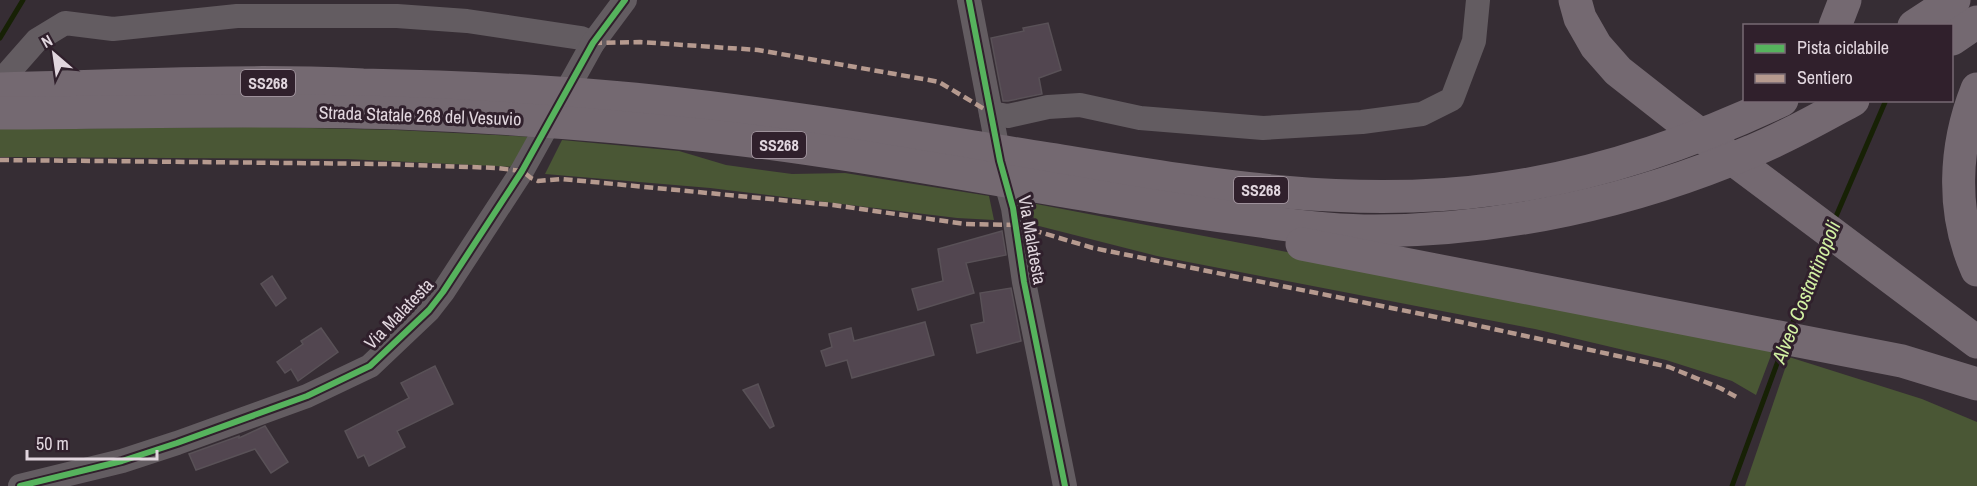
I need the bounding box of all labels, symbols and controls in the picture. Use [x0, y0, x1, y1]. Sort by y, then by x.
north arrow [24, 24, 84, 84]
legend [1743, 24, 1953, 102]
text: N [37, 29, 56, 53]
text: Pista ciclabile [1797, 35, 1889, 60]
text: Sentiero [1797, 65, 1853, 90]
road number: SS268 [241, 70, 295, 96]
street label: Strada Statale 268 del Vesuvio [318, 99, 522, 132]
road number: SS268 [752, 132, 806, 158]
road number: SS268 [1234, 177, 1288, 203]
street label: Via Malatesta [1012, 193, 1053, 286]
water label: Alveo Costantinopoli [1764, 216, 1847, 368]
street label: Via Malatesta [358, 273, 439, 355]
scale bar [27, 423, 158, 461]
text: 50 m [36, 431, 69, 456]

